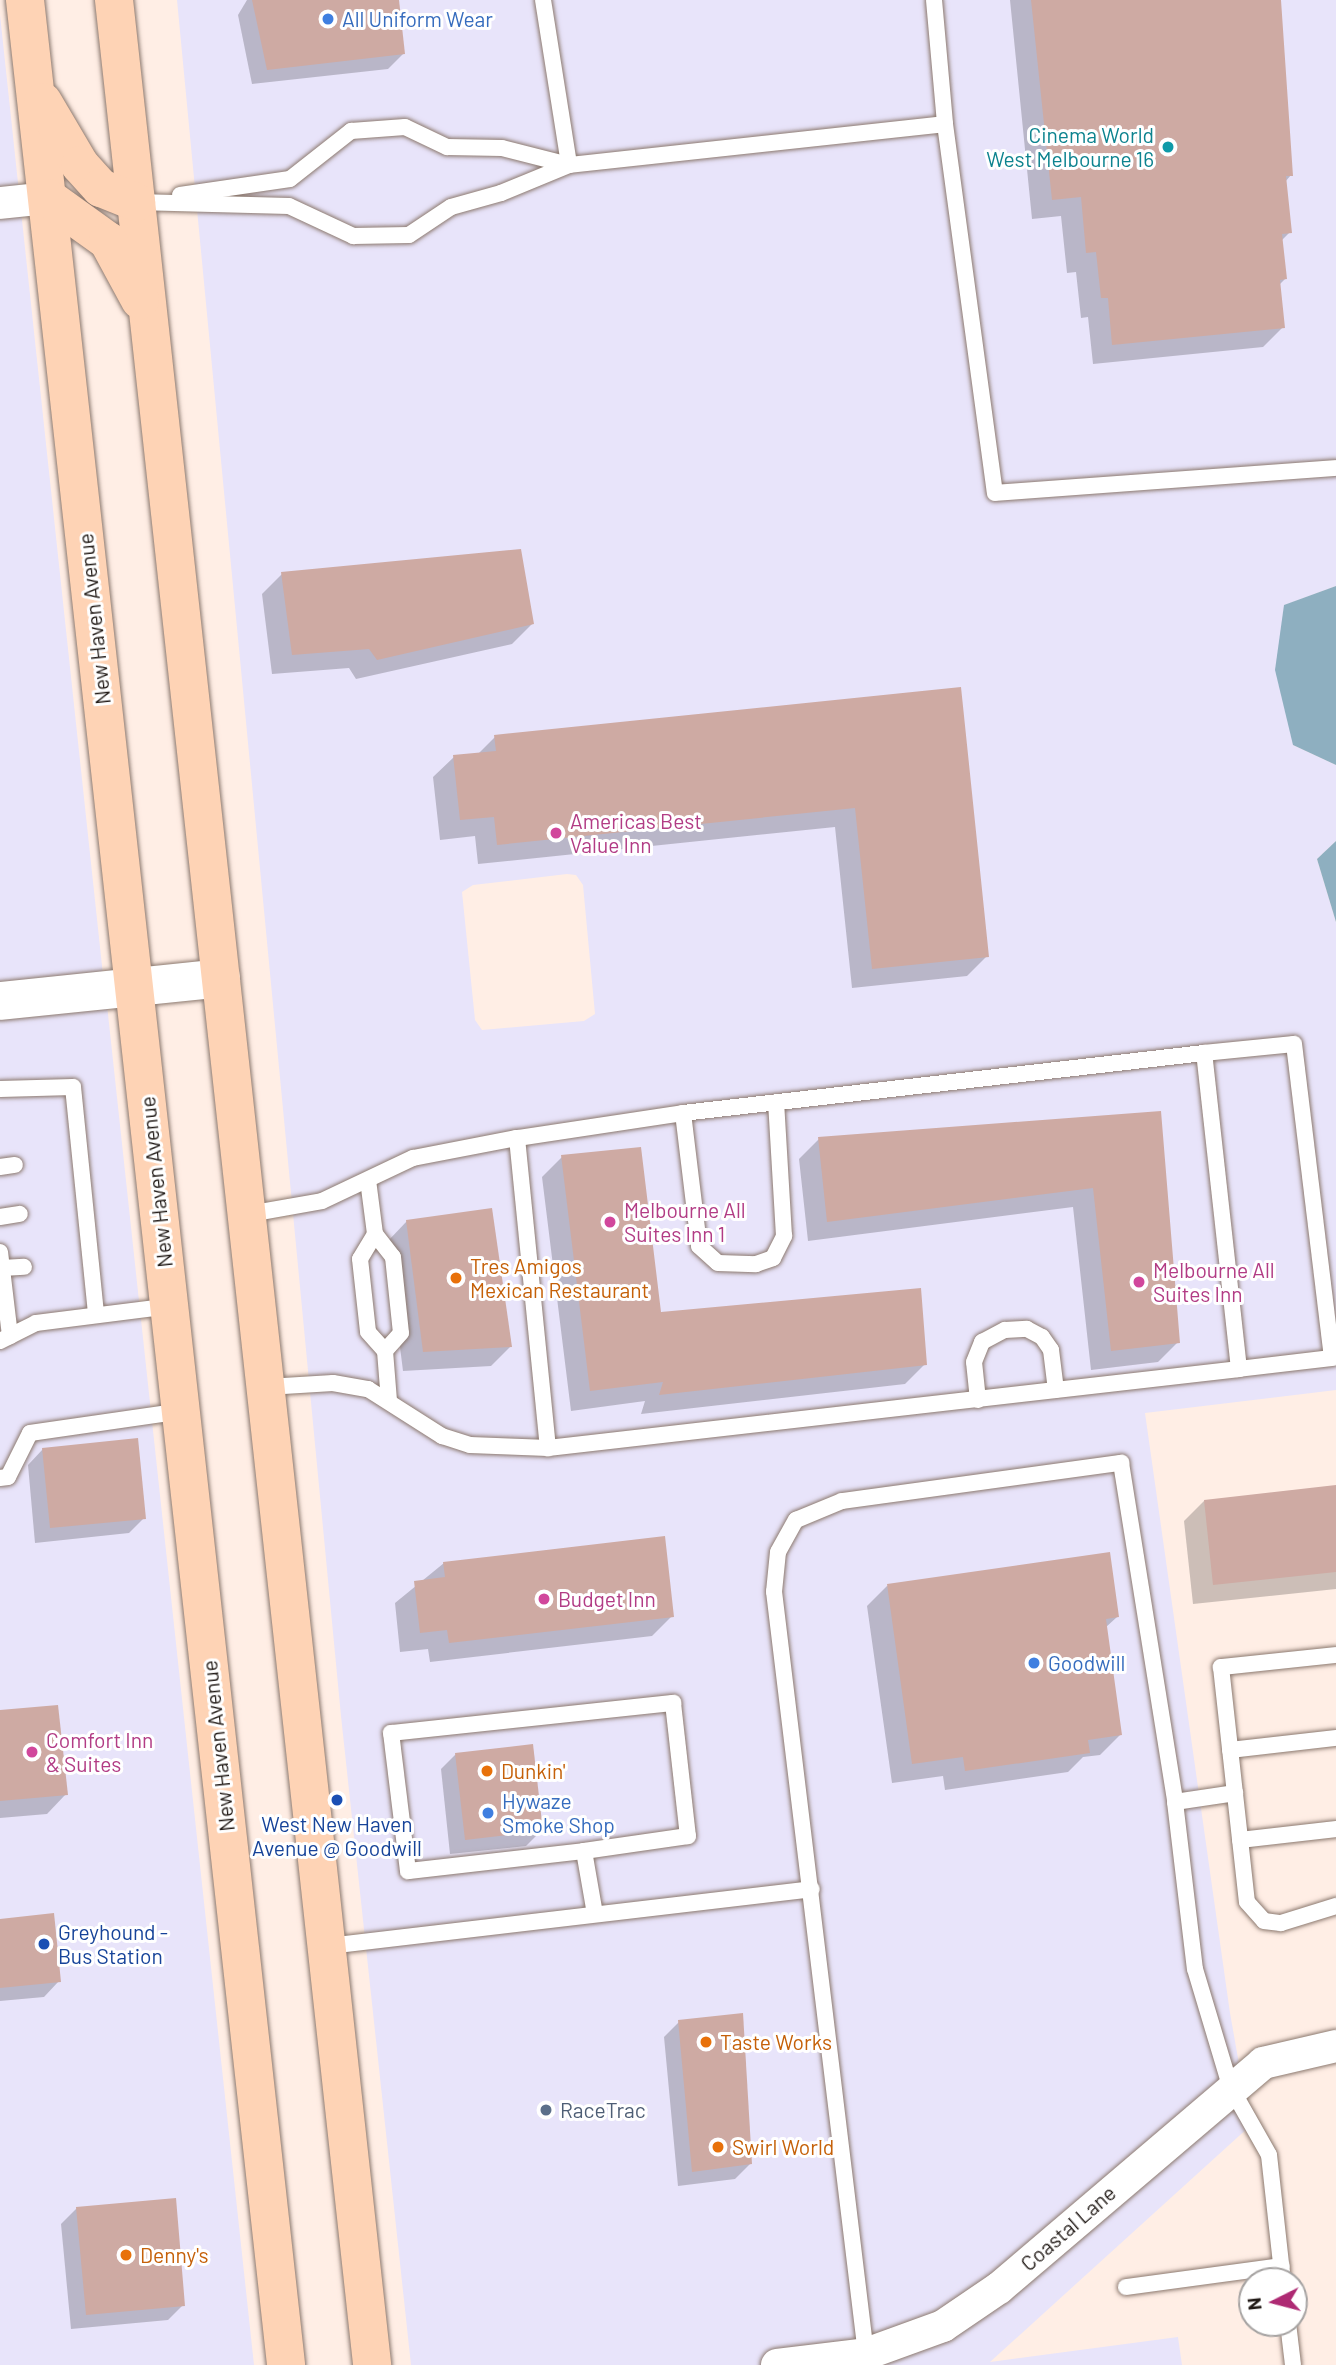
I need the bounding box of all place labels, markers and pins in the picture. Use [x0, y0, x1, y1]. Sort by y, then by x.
place label: All Uniform Wear [342, 6, 493, 32]
marker: All Uniform Wear [320, 11, 336, 27]
place label: Cinema World West Melbourne 16 [986, 122, 1154, 172]
marker: Cinema World West Melbourne 16 [1160, 139, 1176, 155]
place label: Americas Best Value Inn [570, 808, 702, 858]
marker: Americas Best Value Inn [548, 825, 564, 841]
place label: Melbourne All Suites Inn 1 [624, 1197, 746, 1247]
marker: Melbourne All Suites Inn 1 [602, 1214, 618, 1230]
place label: Tres Amigos Mexican Restaurant [470, 1253, 649, 1303]
place label: Melbourne All Suites Inn [1153, 1257, 1275, 1307]
marker: Tres Amigos Mexican Restaurant [448, 1270, 464, 1286]
marker: Melbourne All Suites Inn [1131, 1274, 1147, 1290]
place label: Budget Inn [558, 1586, 656, 1612]
marker: Budget Inn [536, 1591, 552, 1607]
place label: Goodwill [1048, 1650, 1125, 1676]
marker: Goodwill [1026, 1655, 1042, 1671]
place label: Comfort Inn & Suites [46, 1727, 153, 1777]
marker: Comfort Inn & Suites [24, 1744, 40, 1760]
place label: Dunkin' [501, 1758, 566, 1784]
marker: Dunkin' [479, 1763, 495, 1779]
place label: Hywaze Smoke Shop [502, 1788, 615, 1838]
marker: West New Haven Avenue @ Goodwill [329, 1792, 345, 1808]
marker: Hywaze Smoke Shop [480, 1805, 496, 1821]
place label: West New Haven Avenue @ Goodwill [252, 1811, 422, 1861]
place label: Greyhound - Bus Station [58, 1919, 168, 1969]
marker: Greyhound - Bus Station [36, 1936, 52, 1952]
place label: Taste Works [720, 2029, 832, 2055]
marker: Taste Works [698, 2034, 714, 2050]
place label: RaceTrac [560, 2097, 646, 2123]
marker: RaceTrac [538, 2102, 554, 2118]
place label: Swirl World [732, 2134, 834, 2160]
marker: Swirl World [710, 2139, 726, 2155]
place label: Denny's [140, 2242, 209, 2268]
marker: Denny's [118, 2247, 134, 2263]

